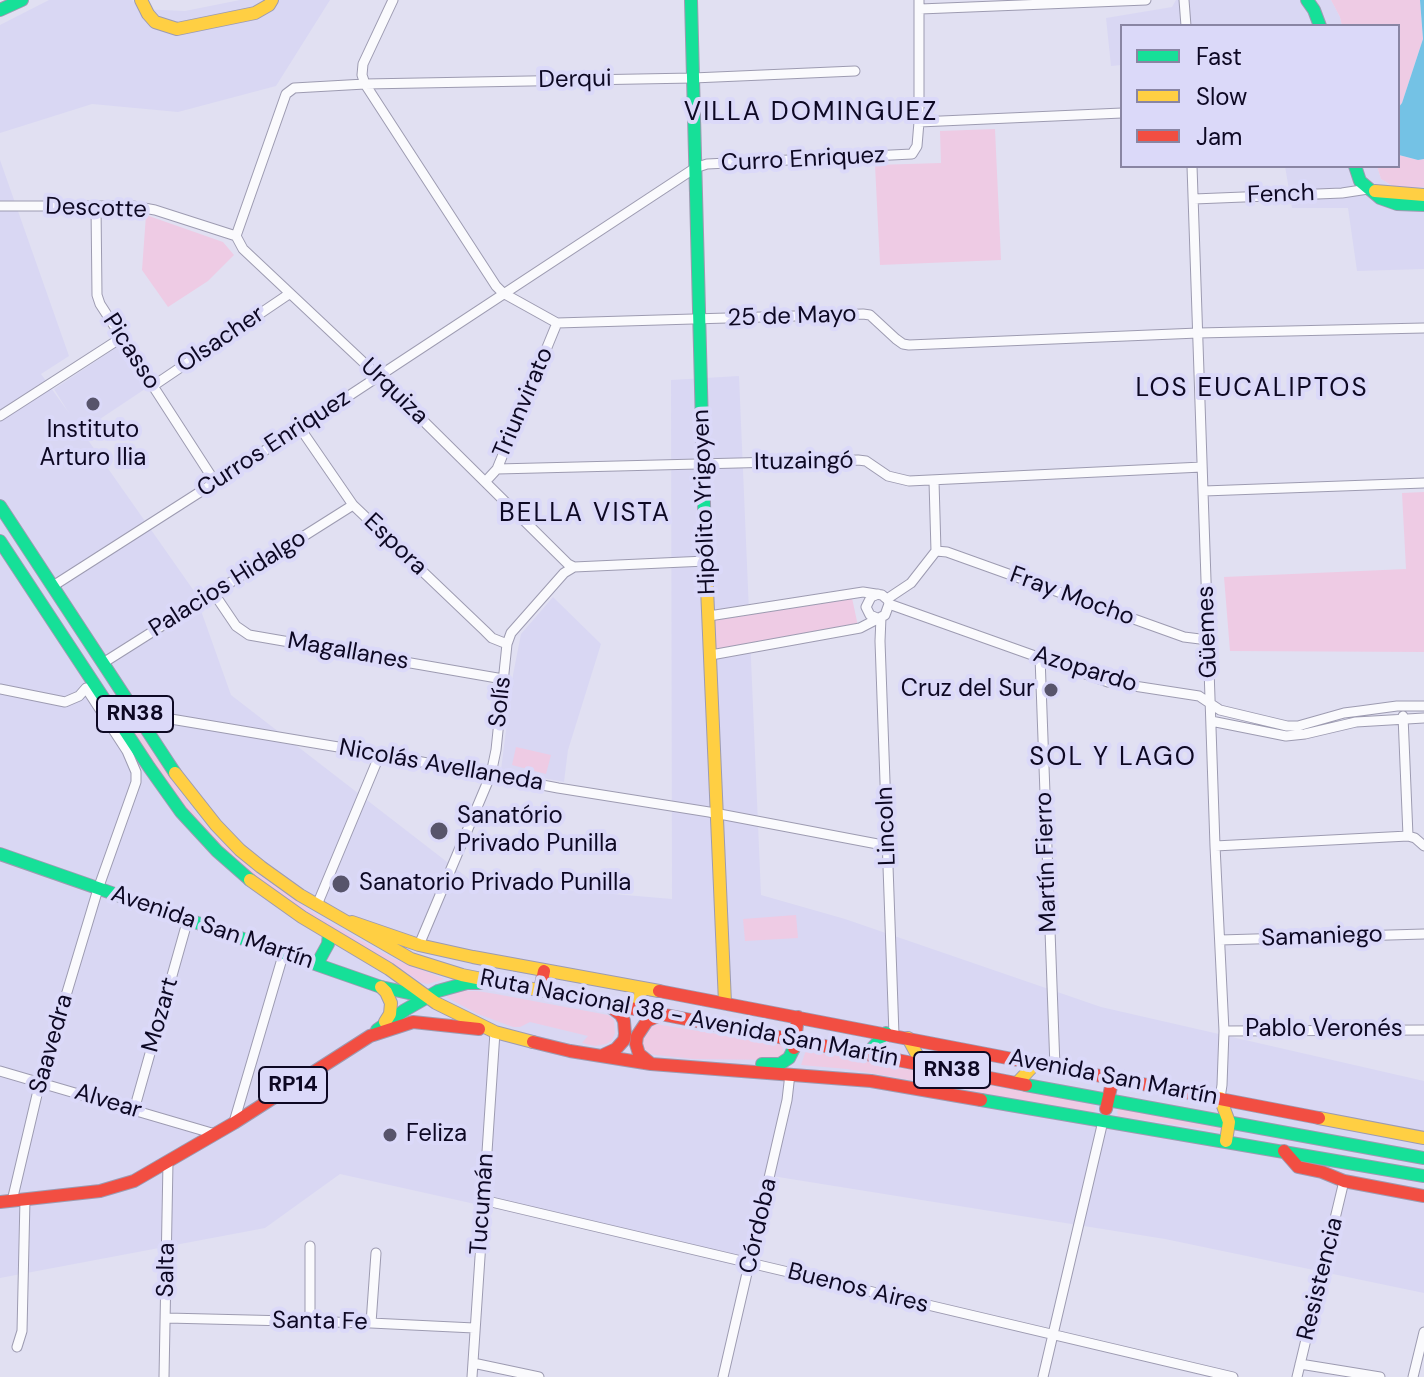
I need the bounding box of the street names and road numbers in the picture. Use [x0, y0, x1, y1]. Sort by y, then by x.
street label: Derqui [538, 65, 612, 95]
street label: Curro Enriquez [720, 141, 886, 179]
street label: Fench [1247, 179, 1315, 211]
street label: Descotte [45, 193, 147, 225]
street label: Olsacher [172, 300, 270, 380]
street label: 25 de Mayo [727, 300, 857, 334]
street label: Picasso [96, 309, 166, 395]
street label: Triunvirato [488, 343, 560, 463]
street label: Urquiza [354, 353, 434, 431]
street label: Curros Enriquez [192, 384, 356, 504]
street label: Hipólito Yrigoyen [687, 409, 723, 595]
street label: Ituzaingó [754, 447, 854, 477]
street label: Espora [357, 508, 433, 582]
street label: Palacios Hidalgo [144, 524, 312, 644]
street label: Fray Mocho [1006, 561, 1138, 633]
street label: Güemes [1192, 585, 1224, 679]
street label: Magallanes [285, 627, 411, 677]
street label: Azopardo [1030, 641, 1140, 699]
street label: Solís [484, 675, 518, 729]
road number: RN38 [97, 696, 173, 732]
street label: Nicolás Avellaneda [337, 734, 545, 798]
street label: Lincoln [871, 786, 903, 866]
street label: Martín Fierro [1030, 791, 1064, 933]
street label: Avenida San Martín [107, 880, 317, 976]
street label: Samaniego [1261, 920, 1383, 954]
street label: Ruta Nacional 38 - Avenida San Martín [477, 964, 901, 1074]
street label: Mozart [137, 974, 185, 1056]
street label: Saavedra [24, 991, 80, 1097]
street label: Pablo Veronés [1245, 1016, 1403, 1044]
street label: Avenida San Martín [1006, 1044, 1220, 1112]
road number: RN38 [914, 1052, 990, 1088]
road number: RP14 [259, 1067, 327, 1103]
street label: Alvear [71, 1078, 145, 1126]
street label: Tucumán [465, 1152, 501, 1256]
street label: Córdoba [734, 1175, 784, 1277]
street label: Resistencia [1292, 1215, 1350, 1343]
street label: Salta [152, 1242, 182, 1298]
street label: Buenos Aires [785, 1258, 931, 1320]
street label: Santa Fe [272, 1307, 368, 1337]

